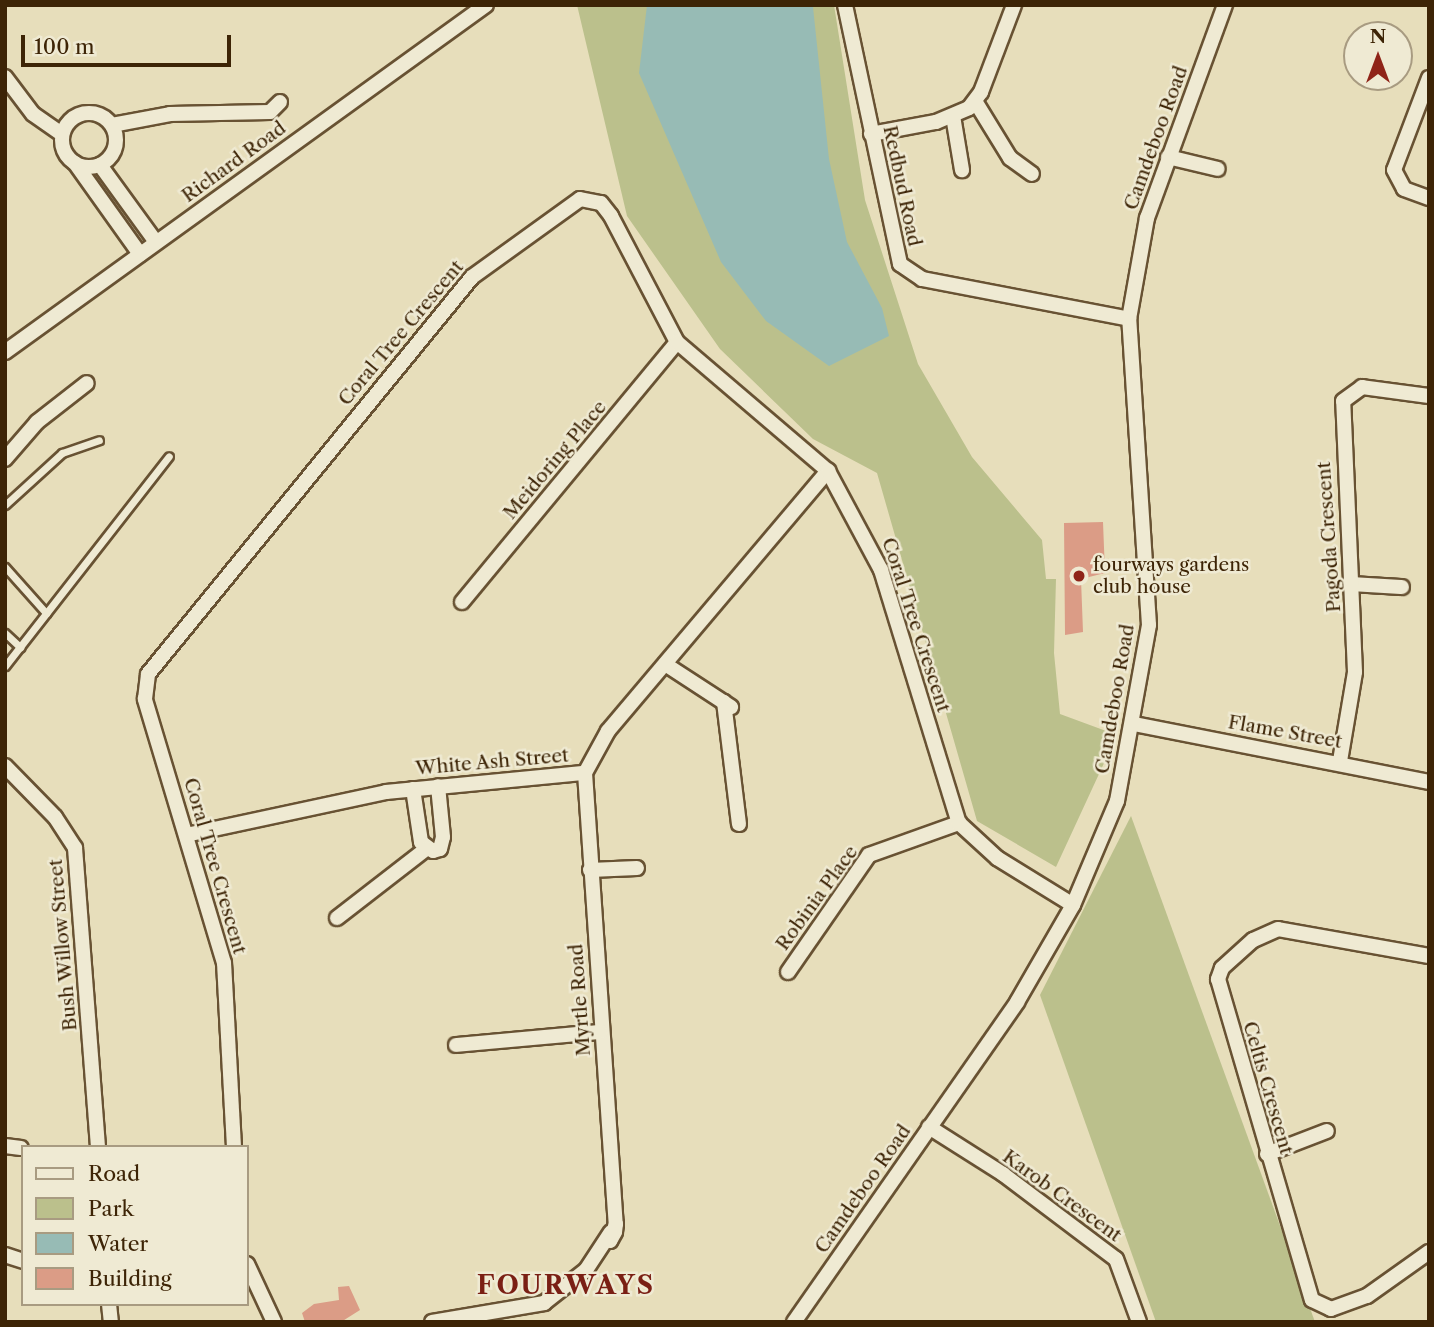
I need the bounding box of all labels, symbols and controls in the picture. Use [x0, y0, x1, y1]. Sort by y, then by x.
scale bar [24, 21, 234, 65]
north arrow [1343, 21, 1413, 91]
text: N [1370, 25, 1386, 48]
text: 100 m [34, 34, 95, 59]
street label: Camdeboo Road [1119, 63, 1193, 213]
street label: Richard Road [178, 117, 290, 207]
street label: Redbud Road [878, 124, 926, 248]
street label: Coral Tree Crescent [334, 256, 468, 410]
street label: Meidoring Place [499, 396, 611, 524]
street label: Pagoda Crescent [1312, 461, 1346, 613]
street label: Coral Tree Crescent [877, 535, 955, 715]
place label: fourways gardens club house [1093, 554, 1249, 598]
marker: fourways gardens club house [1071, 568, 1087, 584]
street label: Camdeboo Road [1091, 622, 1139, 776]
street label: Flame Street [1226, 711, 1344, 753]
street label: White Ash Street [414, 744, 570, 780]
street label: Coral Tree Crescent [179, 775, 251, 957]
street label: Robinia Place [771, 841, 863, 955]
street label: Bush Willow Street [44, 857, 82, 1033]
street label: Myrtle Road [565, 943, 595, 1057]
street label: Celtis Crescent [1238, 1019, 1298, 1157]
street label: Camdeboo Road [810, 1120, 916, 1258]
legend [21, 1145, 248, 1306]
street label: Karob Crescent [998, 1145, 1126, 1247]
text: Road [88, 1161, 140, 1186]
text: Park [88, 1196, 134, 1221]
text: Water [88, 1231, 148, 1256]
text: Building [88, 1266, 172, 1291]
district label: FOURWAYS [478, 1270, 654, 1302]

